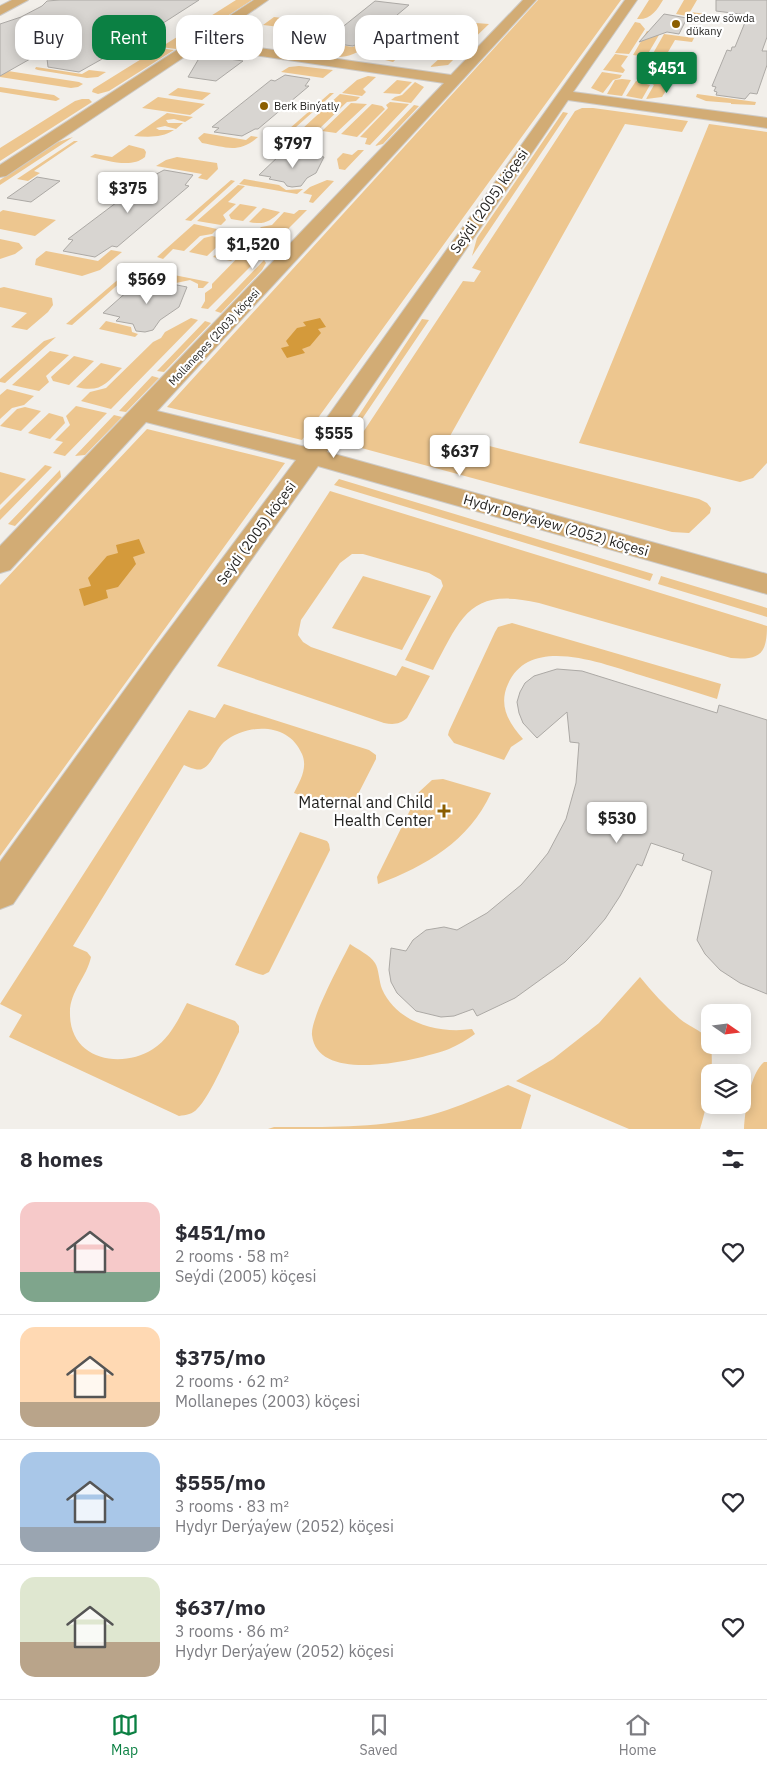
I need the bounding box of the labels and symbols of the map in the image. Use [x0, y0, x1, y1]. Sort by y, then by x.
place label: Bedew söwda dükany [686, 11, 755, 38]
marker: Bedew söwda dükany [670, 18, 682, 30]
pin: $451 [637, 52, 697, 94]
place label: Berk Binýatly [274, 99, 340, 113]
marker: Berk Binýatly [258, 100, 270, 112]
pin: $797 [263, 126, 323, 169]
street label: Seýdi (2005) köçesi [446, 145, 532, 257]
pin: $375 [98, 172, 158, 214]
pin: $1,520 [212, 228, 294, 270]
pin: $569 [117, 262, 177, 305]
street label: Mollanepes (2003) köçesi [165, 286, 263, 388]
pin: $555 [304, 416, 364, 459]
pin: $637 [430, 434, 490, 477]
street label: Seýdi (2005) köçesi [212, 478, 300, 588]
street label: Hydyr Derýaýew (2052) köçesi [461, 490, 651, 560]
place label: Maternal and Child Health Center [298, 792, 433, 830]
pin: $530 [587, 802, 647, 844]
marker: Maternal and Child Health Center [437, 804, 451, 818]
north arrow [701, 1004, 751, 1054]

